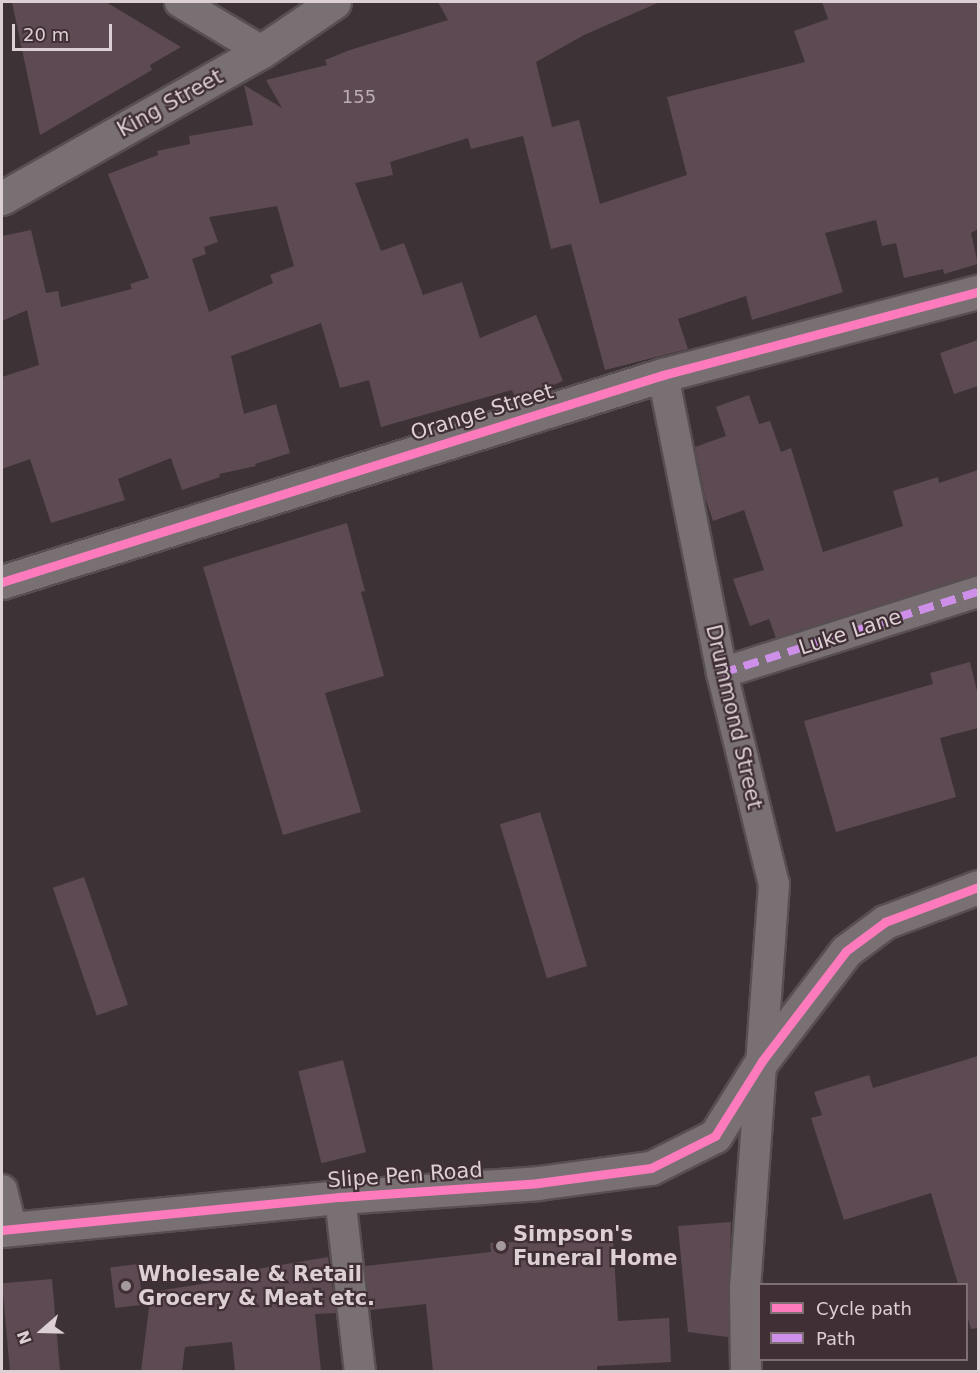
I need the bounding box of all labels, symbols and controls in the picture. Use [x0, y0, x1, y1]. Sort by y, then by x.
scale bar [15, 12, 116, 50]
text: 20 m [23, 24, 69, 45]
street label: King Street [113, 64, 227, 142]
house number: 155 [342, 86, 376, 108]
street label: Orange Street [408, 378, 556, 446]
street label: Luke Lane [795, 604, 905, 660]
street label: Drummond Street [700, 622, 768, 812]
street label: Slipe Pen Road [327, 1157, 483, 1193]
place label: Simpson's Funeral Home [513, 1221, 678, 1271]
marker: Simpson's Funeral Home [494, 1239, 508, 1253]
place label: Wholesale & Retail Grocery & Meat etc. [138, 1261, 375, 1311]
marker: Wholesale & Retail Grocery & Meat etc. [119, 1279, 133, 1293]
legend [758, 1283, 968, 1361]
text: Cycle path [816, 1298, 912, 1319]
north arrow [12, 1301, 72, 1361]
text: N [13, 1328, 36, 1347]
text: Path [816, 1328, 856, 1349]

